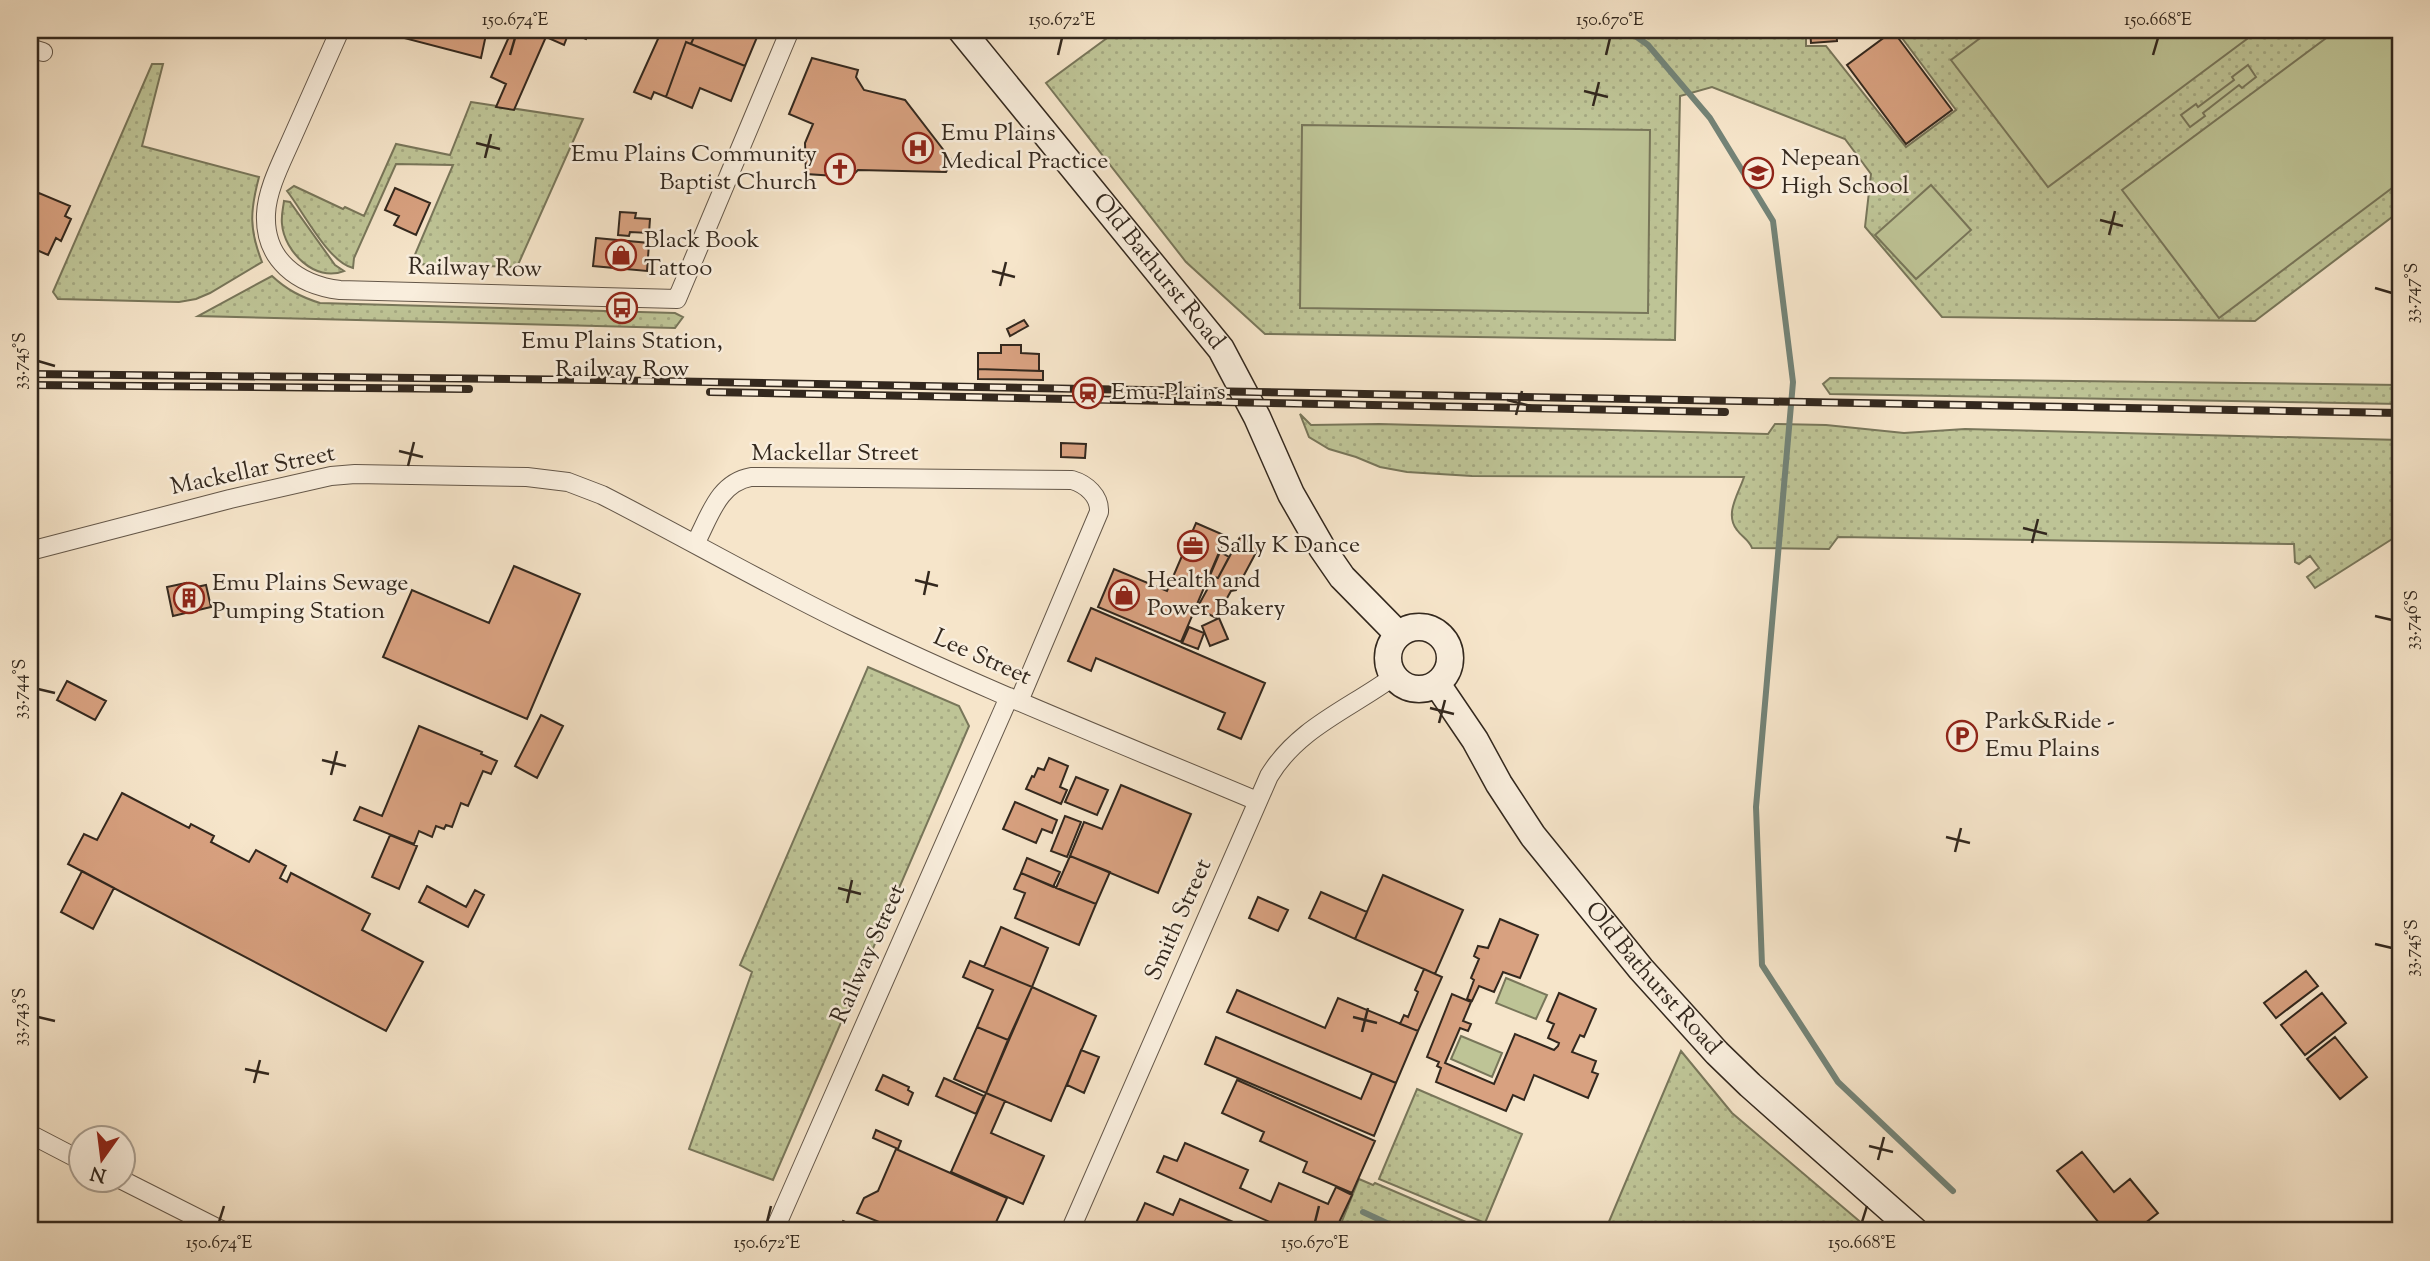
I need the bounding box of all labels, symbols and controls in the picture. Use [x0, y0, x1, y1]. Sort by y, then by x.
text: 150.674°E [482, 8, 548, 34]
text: 150.672°E [1029, 8, 1096, 34]
text: 150.670°E [1576, 8, 1644, 34]
text: 150.668°E [2124, 8, 2192, 34]
place label: Emu Plains Medical Practice [941, 117, 1108, 179]
hospital icon: Emu Plains Medical Practice [901, 131, 935, 165]
place label: Emu Plains Community Baptist Church [571, 138, 817, 200]
place label: Nepean High School [1781, 142, 1910, 204]
church icon: Emu Plains Community Baptist Church [823, 152, 857, 186]
school or university icon: Nepean High School [1741, 156, 1775, 190]
street label: Old Bathurst Road [1084, 186, 1233, 358]
place label: Black Book Tattoo [644, 224, 760, 286]
shop icon: Black Book Tattoo [604, 238, 638, 272]
street label: Railway Row [408, 251, 542, 287]
text: 33.747°S [2400, 263, 2426, 323]
bus stop icon: Emu Plains Station, Railway Row [605, 291, 639, 325]
place label: Emu Plains Station, Railway Row [521, 325, 723, 387]
text: 33.745°S [8, 332, 34, 390]
station icon: Emu Plains [1071, 376, 1105, 410]
place label: Emu Plains [1111, 376, 1226, 410]
street label: Mackellar Street [168, 437, 338, 505]
street label: Mackellar Street [751, 437, 919, 471]
office icon: Sally K Dance [1176, 529, 1210, 563]
place label: Sally K Dance [1216, 529, 1360, 563]
place label: Health and Power Bakery [1147, 564, 1285, 626]
place label: Emu Plains Sewage Pumping Station [212, 567, 408, 629]
shop icon: Health and Power Bakery [1107, 578, 1141, 612]
building icon: Emu Plains Sewage Pumping Station [172, 581, 206, 615]
text: 33.746°S [2400, 590, 2426, 650]
street label: Lee Street [928, 621, 1036, 695]
text: 33.744°S [8, 659, 34, 719]
place label: Park&Ride - Emu Plains [1985, 705, 2115, 767]
parking icon: Park&Ride - Emu Plains [1945, 719, 1979, 753]
street label: Smith Street [1137, 854, 1221, 986]
street label: Railway Street [823, 879, 915, 1029]
street label: Old Bathurst Road [1576, 895, 1729, 1063]
text: 33.745°S [2400, 919, 2426, 977]
text: 33.743°S [8, 988, 34, 1046]
north arrow [66, 1124, 136, 1194]
text: N [88, 1158, 109, 1188]
text: 150.674°E [186, 1231, 252, 1257]
text: 150.672°E [734, 1231, 801, 1257]
text: 150.670°E [1281, 1231, 1349, 1257]
text: 150.668°E [1828, 1231, 1896, 1257]

